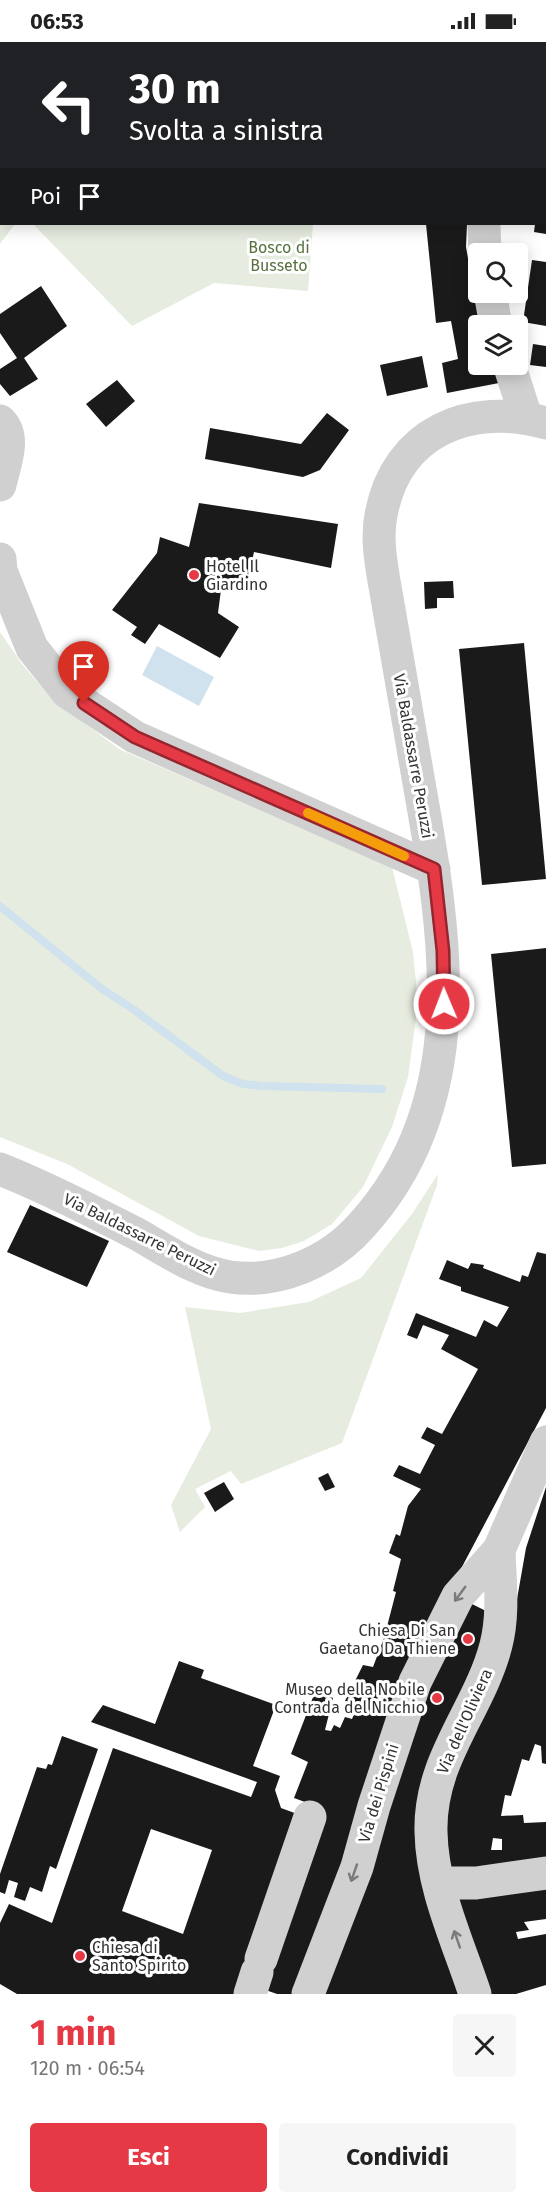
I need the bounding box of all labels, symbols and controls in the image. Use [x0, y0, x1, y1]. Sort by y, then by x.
text: 06:53 [30, 8, 84, 35]
text: 30 m [129, 64, 221, 114]
icon: left [30, 66, 108, 144]
text: Svolta a sinistra [129, 115, 324, 147]
icon: arrive [73, 180, 106, 213]
text: Poi [30, 183, 61, 210]
park label: Bosco di Busseto [248, 238, 310, 275]
map controls [468, 243, 528, 375]
button: search [468, 243, 528, 303]
button: layers [468, 315, 528, 375]
place label: Hotel Il Giardino [206, 557, 268, 594]
marker: Hotel Il Giardino [187, 568, 201, 582]
pin [58, 641, 109, 703]
icon: arrive [67, 650, 100, 683]
street label: Via Baldassarre Peruzzi [390, 672, 437, 840]
position arrow [412, 972, 476, 1036]
street label: Via Baldassarre Peruzzi [61, 1189, 219, 1280]
one-way arrow [454, 1586, 466, 1602]
place label: Chiesa Di San Gaetano Da Thiene [319, 1621, 456, 1658]
marker: Chiesa Di San Gaetano Da Thiene [461, 1632, 475, 1646]
street label: Via dell'Oliviera [433, 1666, 496, 1777]
place label: Museo della Nobile Contrada del Nicchio [274, 1680, 425, 1717]
marker: Museo della Nobile Contrada del Nicchio [430, 1691, 444, 1705]
street label: Via dei Pispini [354, 1741, 403, 1845]
one-way arrow [348, 1864, 359, 1882]
one-way arrow [450, 1930, 461, 1949]
place label: Chiesa di Santo Spirito [92, 1938, 186, 1975]
marker: Chiesa di Santo Spirito [73, 1949, 87, 1963]
text: 1 min [30, 2011, 117, 2055]
button: close [453, 2014, 516, 2077]
text: 120 m · 06:54 [30, 2056, 145, 2080]
button: Esci [30, 2123, 267, 2192]
button: Condividi [279, 2123, 516, 2192]

